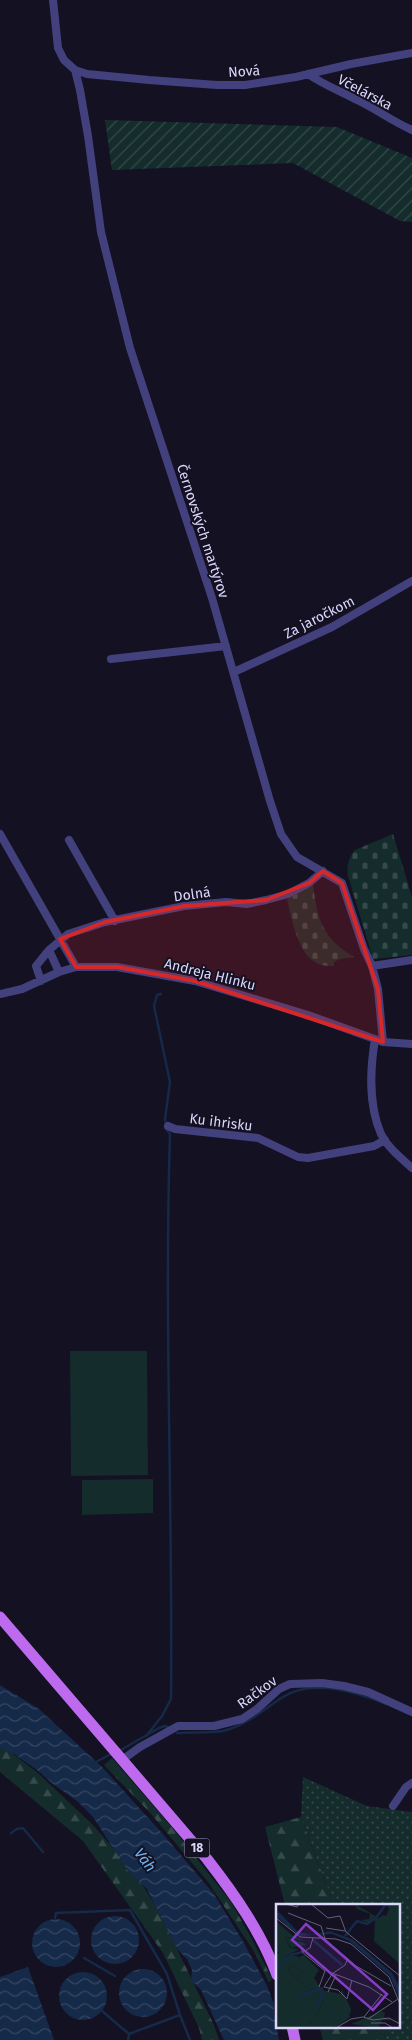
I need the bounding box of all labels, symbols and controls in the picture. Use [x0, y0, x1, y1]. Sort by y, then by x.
street label: Nová [227, 62, 261, 81]
street label: Včelárska [335, 71, 395, 114]
street label: Černovských martýrov [173, 462, 233, 600]
street label: Za jaročkom [281, 592, 357, 643]
street label: Dolná [173, 883, 212, 905]
street label: Andreja Hlinku [162, 955, 257, 994]
street label: Ku ihrisku [189, 1110, 253, 1135]
street label: Račkov [234, 1672, 280, 1712]
road number: 18 [184, 1839, 210, 1858]
water label: Váh [130, 1845, 160, 1875]
inset map [276, 1904, 400, 2028]

